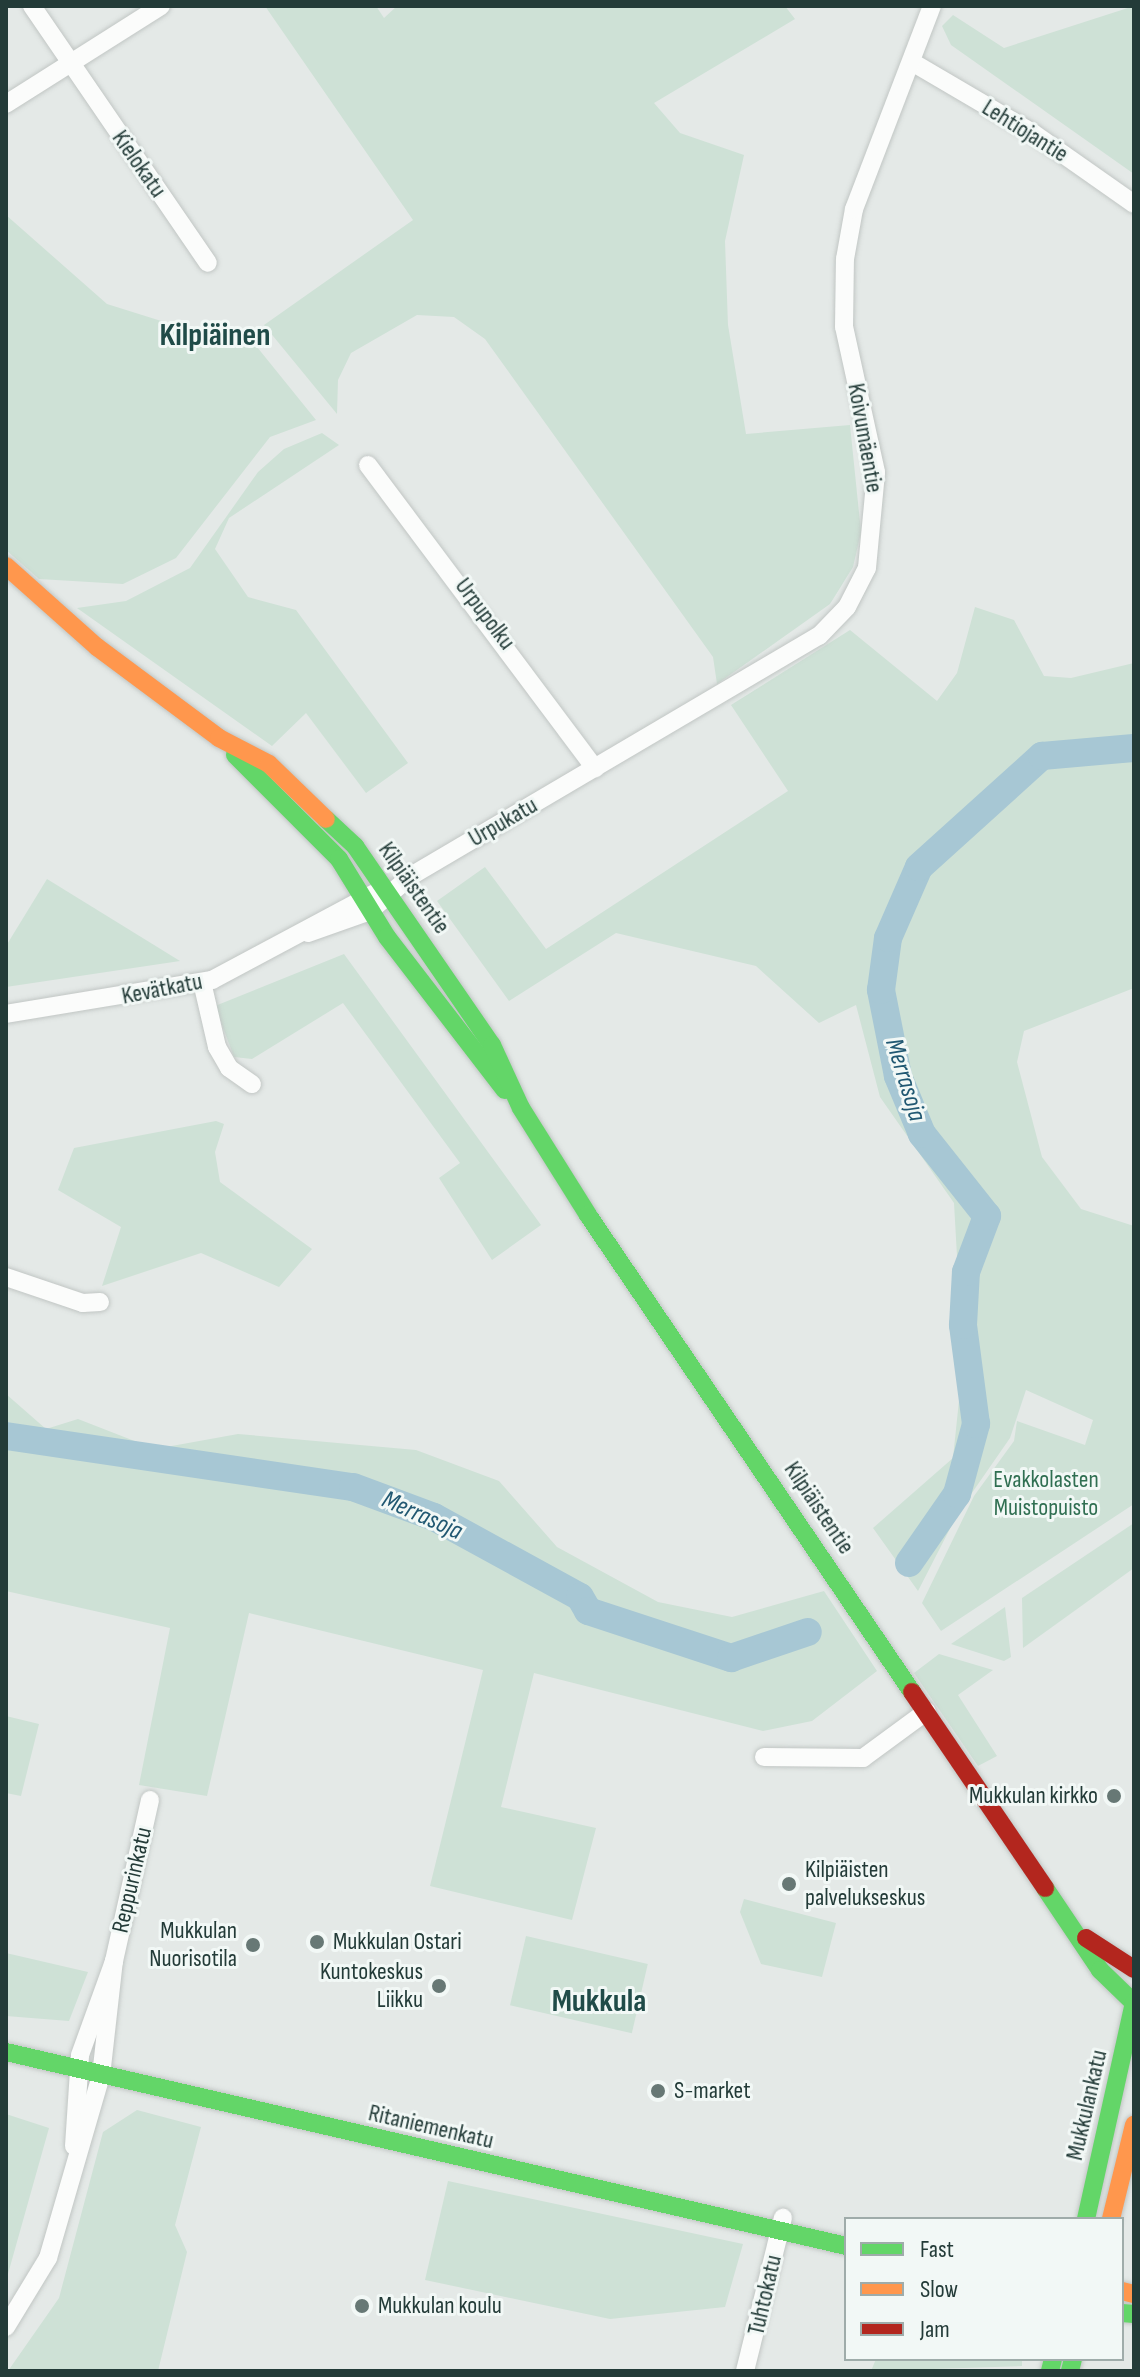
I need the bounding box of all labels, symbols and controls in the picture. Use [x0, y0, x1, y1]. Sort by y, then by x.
street label: Lehtiojantie [977, 93, 1073, 169]
street label: Kielokatu [106, 125, 172, 203]
district label: Kilpiäinen [160, 317, 270, 355]
street label: Koivumäentie [841, 381, 889, 495]
street label: Urpupolku [449, 572, 521, 656]
street label: Urpukatu [464, 791, 542, 853]
street label: Kilpiäistentie [372, 837, 456, 939]
street label: Kevätkatu [119, 967, 205, 1011]
water label: Merrasoja [878, 1035, 932, 1125]
street label: Kilpiäistentie [778, 1456, 860, 1560]
park label: Evakkolasten Muistopuisto [993, 1466, 1099, 1522]
water label: Merrasoja [377, 1485, 467, 1547]
place label: Mukkulan kirkko [969, 1782, 1098, 1810]
marker: Mukkulan kirkko [1105, 1787, 1123, 1805]
street label: Reppurinkatu [106, 1824, 158, 1936]
place label: Kilpiäisten palvelukseskus [805, 1856, 925, 1912]
marker: Kilpiäisten palvelukseskus [780, 1875, 798, 1893]
place label: Mukkulan Nuorisotila [149, 1917, 237, 1973]
place label: Mukkulan Ostari [333, 1928, 462, 1956]
marker: Mukkulan Ostari [308, 1933, 326, 1951]
marker: Mukkulan Nuorisotila [244, 1936, 262, 1954]
place label: Kuntokeskus Liikku [320, 1958, 423, 2014]
marker: Kuntokeskus Liikku [430, 1977, 448, 1995]
district label: Mukkula [552, 1983, 646, 2021]
street label: Mukkulankatu [1060, 2047, 1114, 2163]
place label: S-market [674, 2077, 751, 2105]
marker: S-market [649, 2082, 667, 2100]
street label: Ritaniemenkatu [366, 2099, 496, 2155]
legend [844, 2217, 1124, 2361]
text: Fast [920, 2235, 954, 2264]
street label: Tuhtokatu [742, 2252, 788, 2338]
text: Slow [920, 2275, 958, 2304]
place label: Mukkulan koulu [378, 2292, 502, 2320]
marker: Mukkulan koulu [353, 2297, 371, 2315]
text: Jam [920, 2315, 950, 2344]

